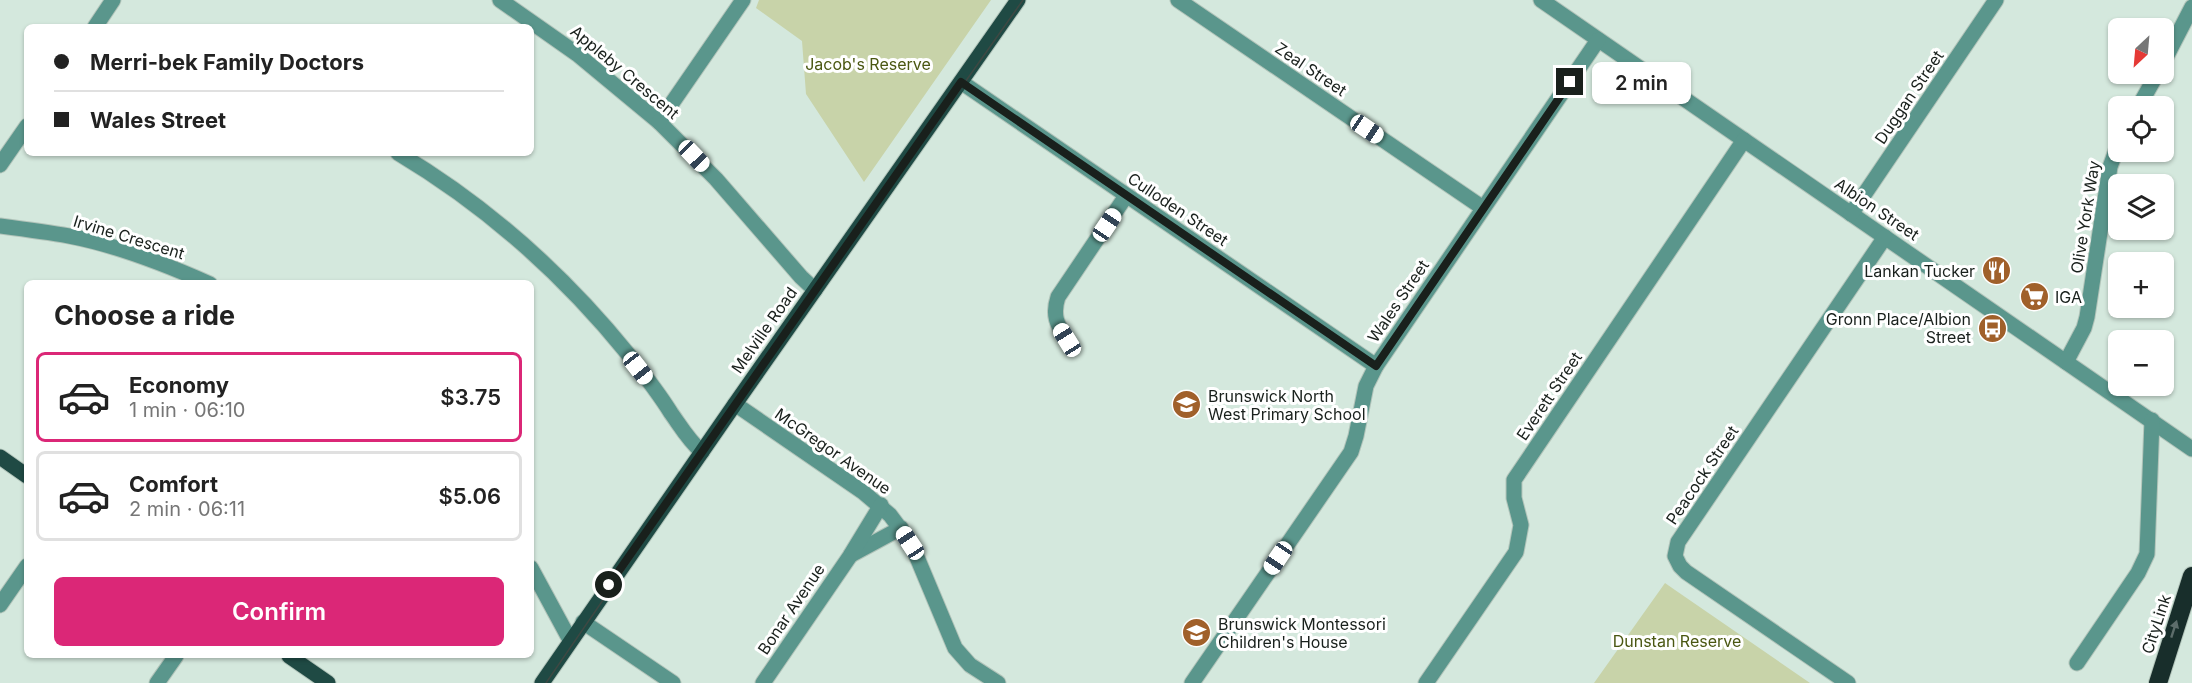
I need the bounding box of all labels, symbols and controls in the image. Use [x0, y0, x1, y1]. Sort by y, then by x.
north arrow [2108, 18, 2174, 84]
map controls [2108, 18, 2174, 396]
street label: Appleby Crescent [567, 21, 683, 123]
street label: Zeal Street [1271, 38, 1351, 100]
street label: Duggan Street [1870, 46, 1948, 148]
text: Merri-bek Family Doctors [90, 49, 364, 75]
park label: Jacob's Reserve [805, 54, 931, 74]
callout: 2 min [1591, 61, 1690, 103]
route end [1556, 68, 1583, 95]
text: 2 min [1615, 71, 1668, 95]
button: locate [2108, 96, 2174, 162]
text: Wales Street [90, 107, 226, 133]
car [1347, 111, 1387, 147]
car [675, 137, 713, 175]
street label: Olive York Way [2066, 159, 2104, 275]
street label: Culloden Street [1124, 168, 1232, 250]
street label: Albion Street [1831, 174, 1923, 244]
button: layers [2108, 174, 2174, 240]
car [1089, 205, 1125, 245]
street label: Irvine Crescent [71, 211, 187, 263]
button: + [2108, 252, 2174, 318]
restaurant icon: Lankan Tucker [1980, 255, 2012, 287]
street label: Wales Street [1363, 256, 1433, 346]
place label: Lankan Tucker [1864, 261, 1975, 281]
supermarket icon: IGA [2018, 281, 2050, 313]
street label: Melville Road [727, 283, 801, 377]
place label: IGA [2055, 287, 2082, 307]
text: Choose a ride [54, 299, 235, 332]
place label: Gronn Place/Albion Street [1826, 309, 1971, 347]
bus stop icon: Gronn Place/Albion Street [1976, 312, 2008, 344]
car [1050, 320, 1084, 360]
button: − [2108, 330, 2174, 396]
car [620, 348, 656, 388]
street label: Everett Street [1512, 348, 1586, 444]
icon: car [57, 370, 111, 424]
text: Economy [129, 372, 229, 398]
text: $3.75 [440, 384, 501, 410]
place label: Brunswick North West Primary School [1208, 386, 1366, 424]
school or university icon: Brunswick North West Primary School [1171, 389, 1203, 421]
text: 1 min · 06:10 [129, 398, 245, 422]
street label: McGregor Avenue [771, 404, 895, 498]
street label: Peacock Street [1662, 422, 1742, 528]
icon: car [57, 469, 111, 523]
text: Comfort [129, 471, 218, 497]
text: $5.06 [438, 483, 501, 509]
text: 2 min · 06:11 [129, 497, 245, 521]
car [893, 523, 927, 563]
car [1260, 538, 1296, 578]
street label: Bonar Avenue [753, 560, 829, 658]
route start [595, 571, 622, 598]
button: Confirm [54, 577, 504, 646]
street label: CityLink [2137, 592, 2175, 656]
place label: Brunswick Montessori Children's House [1218, 614, 1386, 652]
school or university icon: Brunswick Montessori Children's House [1181, 617, 1213, 649]
one-way arrow [2170, 620, 2180, 638]
park label: Dunstan Reserve [1613, 631, 1741, 651]

